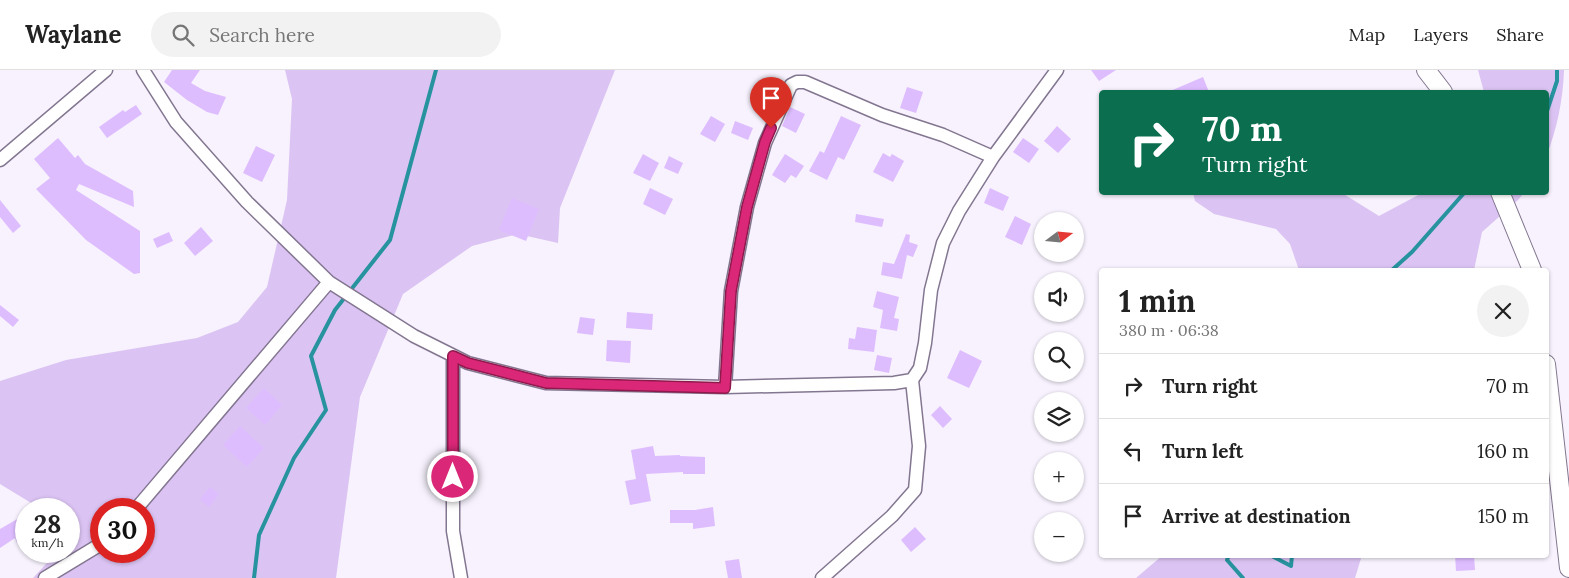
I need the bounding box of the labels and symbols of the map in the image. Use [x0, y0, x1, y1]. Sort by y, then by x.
pin [750, 77, 792, 128]
north arrow [1034, 212, 1084, 262]
position arrow [426, 450, 478, 502]
speed limit sign: 30 [90, 498, 155, 563]

